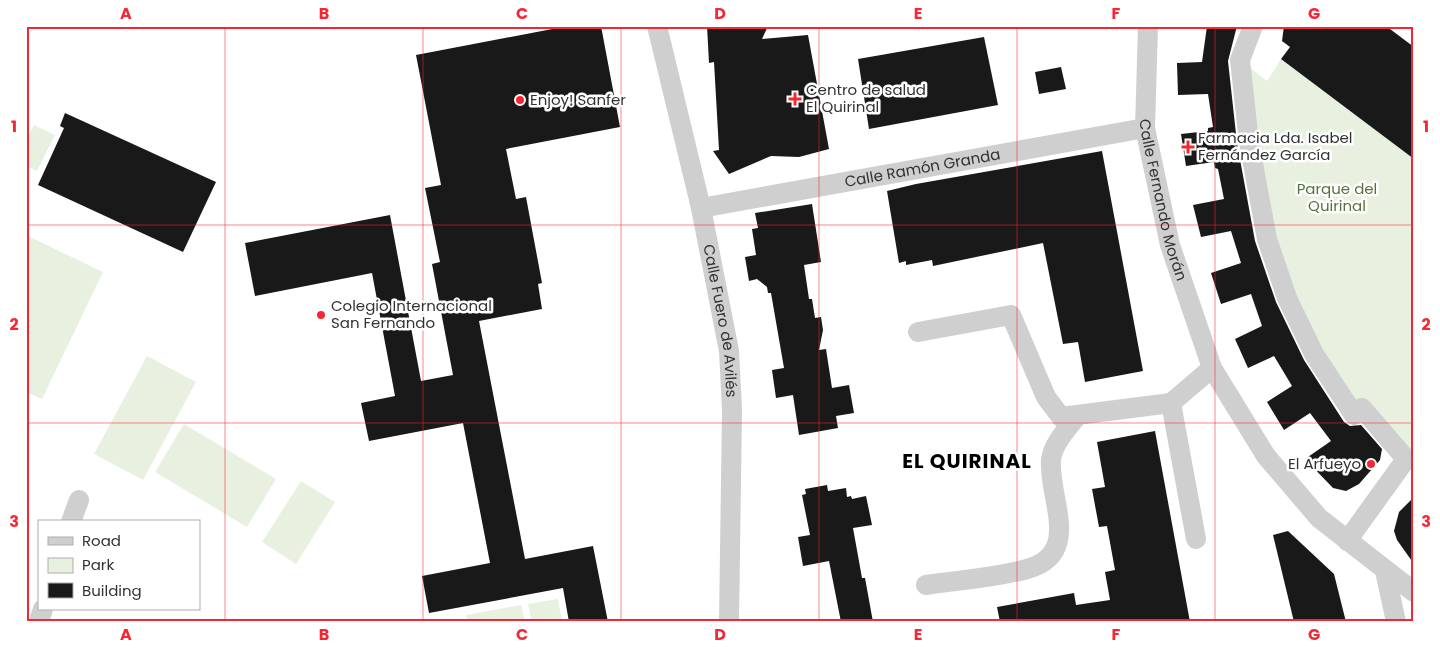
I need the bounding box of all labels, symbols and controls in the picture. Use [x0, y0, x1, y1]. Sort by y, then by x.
text: A [120, 2, 132, 25]
text: B [319, 2, 329, 25]
text: C [516, 2, 528, 25]
text: D [714, 2, 726, 25]
text: E [914, 2, 922, 25]
text: F [1112, 2, 1121, 25]
text: G [1308, 2, 1320, 25]
place label: Centro de salud El Quirinal [806, 79, 926, 117]
place label: Enjoy! Sanfer [530, 89, 626, 110]
marker: Centro de salud El Quirinal [788, 92, 802, 106]
marker: Enjoy! Sanfer [514, 94, 526, 106]
text: 1 [11, 115, 17, 138]
text: 1 [1423, 115, 1429, 138]
street label: Calle Fernando Morán [1135, 119, 1192, 284]
place label: Farmacia Lda. Isabel Fernández García [1198, 127, 1353, 165]
marker: Farmacia Lda. Isabel Fernández García [1182, 141, 1194, 153]
street label: Calle Ramón Granda [843, 143, 1002, 192]
park label: Parque del Quirinal [1297, 178, 1377, 216]
street label: Calle Fuero de Avilés [698, 243, 742, 398]
place label: Colegio Internacional San Fernando [331, 295, 492, 333]
marker: Colegio Internacional San Fernando [315, 309, 327, 321]
text: 2 [9, 313, 19, 336]
text: 2 [1421, 313, 1431, 336]
district label: EL QUIRINAL [902, 447, 1032, 475]
place label: El Arfueyo [1288, 453, 1361, 474]
marker: El Arfueyo [1365, 458, 1377, 470]
text: 3 [9, 510, 19, 533]
text: 3 [1421, 510, 1431, 533]
legend [38, 520, 200, 610]
text: Road [82, 530, 121, 551]
text: Park [82, 554, 114, 575]
text: Building [82, 580, 142, 601]
text: A [120, 623, 132, 646]
text: B [319, 623, 329, 646]
text: C [516, 623, 528, 646]
text: D [714, 623, 726, 646]
text: E [914, 623, 922, 646]
text: F [1112, 623, 1121, 646]
text: G [1308, 623, 1320, 646]

